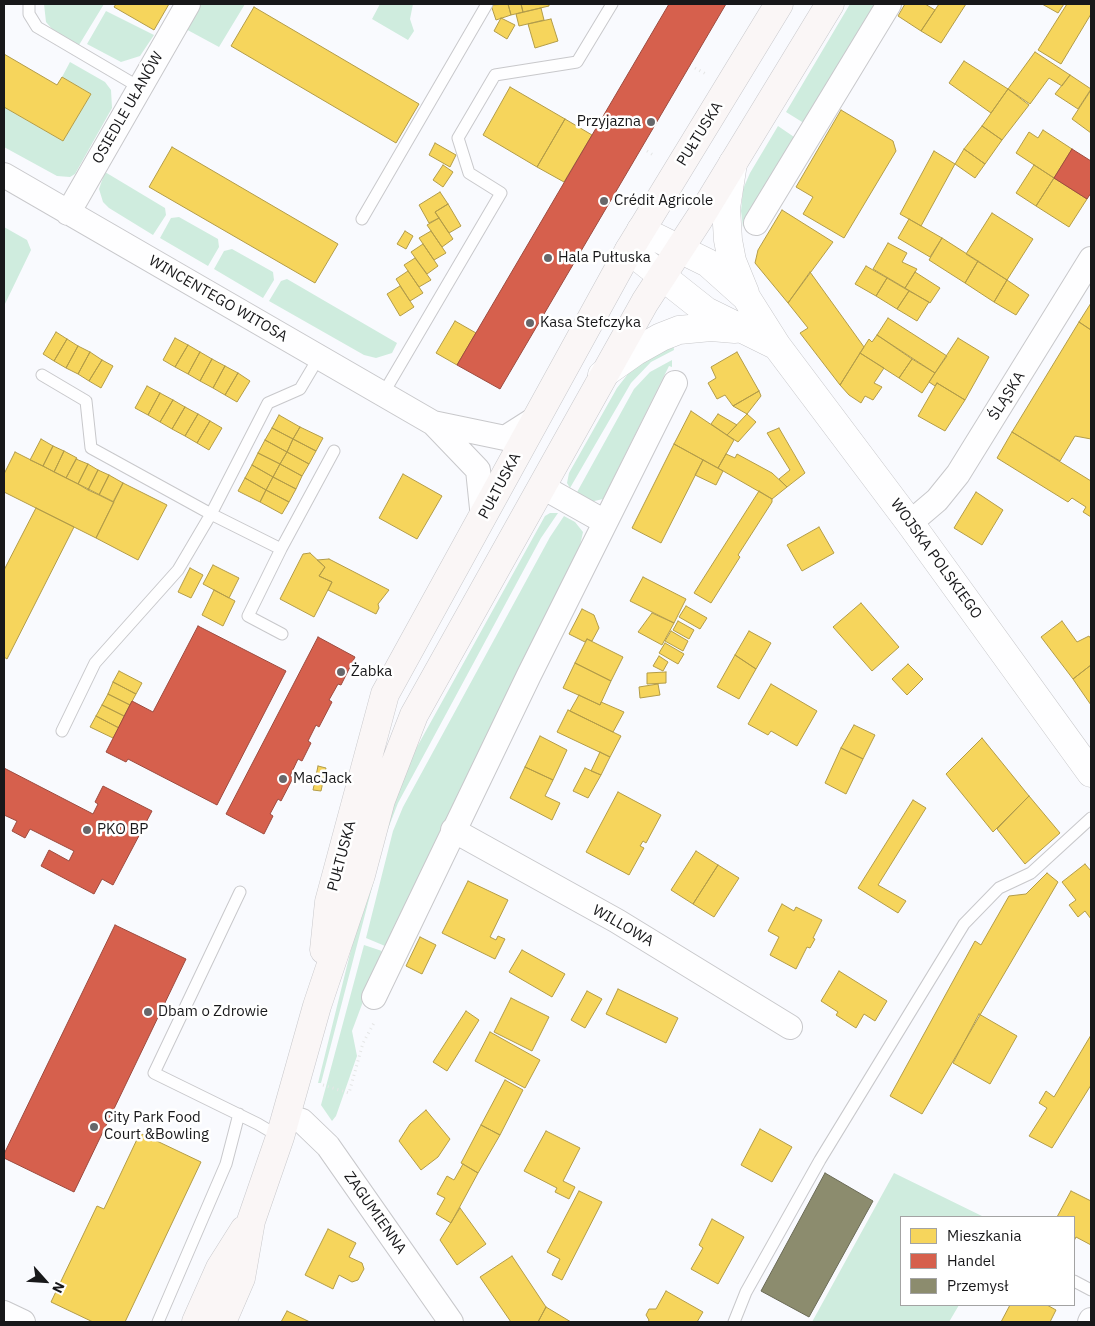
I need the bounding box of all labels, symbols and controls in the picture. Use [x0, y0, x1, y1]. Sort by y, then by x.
street label: OSIEDLE UŁANÓW [89, 49, 167, 167]
street label: PUŁTUSKA [673, 99, 727, 169]
place label: Przyjazna [577, 113, 641, 131]
marker: Przyjazna [645, 116, 657, 128]
place label: Crédit Agricole [614, 192, 713, 210]
marker: Crédit Agricole [598, 195, 610, 207]
place label: Hala Pułtuska [558, 249, 651, 267]
street label: WINCENTEGO WITOSA [146, 252, 290, 346]
marker: Hala Pułtuska [542, 252, 554, 264]
place label: Kasa Stefczyka [540, 314, 641, 332]
marker: Kasa Stefczyka [524, 317, 536, 329]
street label: ŚLĄSKA [985, 368, 1029, 424]
street label: PUŁTUSKA [475, 450, 525, 522]
street label: WOJSKA POLSKIEGO [886, 495, 986, 623]
place label: Żabka [351, 663, 392, 681]
marker: Żabka [335, 666, 347, 678]
place label: MacJack [293, 770, 352, 788]
marker: MacJack [277, 773, 289, 785]
street label: PUŁTUSKA [324, 819, 360, 893]
place label: PKO BP [97, 821, 148, 839]
marker: PKO BP [81, 824, 93, 836]
street label: WILLOWA [589, 901, 657, 951]
place label: Dbam o Zdrowie [158, 1003, 268, 1021]
marker: Dbam o Zdrowie [142, 1006, 154, 1018]
place label: City Park Food Court &Bowling [104, 1109, 209, 1144]
marker: City Park Food Court &Bowling [88, 1121, 100, 1133]
street label: ZAGUMIENNA [340, 1168, 410, 1258]
legend [900, 1216, 1075, 1306]
text: Mieszkania [947, 1226, 1021, 1245]
text: Handel [947, 1251, 995, 1270]
north arrow [20, 1256, 70, 1306]
text: Przemysł [947, 1276, 1008, 1295]
text: N [48, 1279, 69, 1296]

